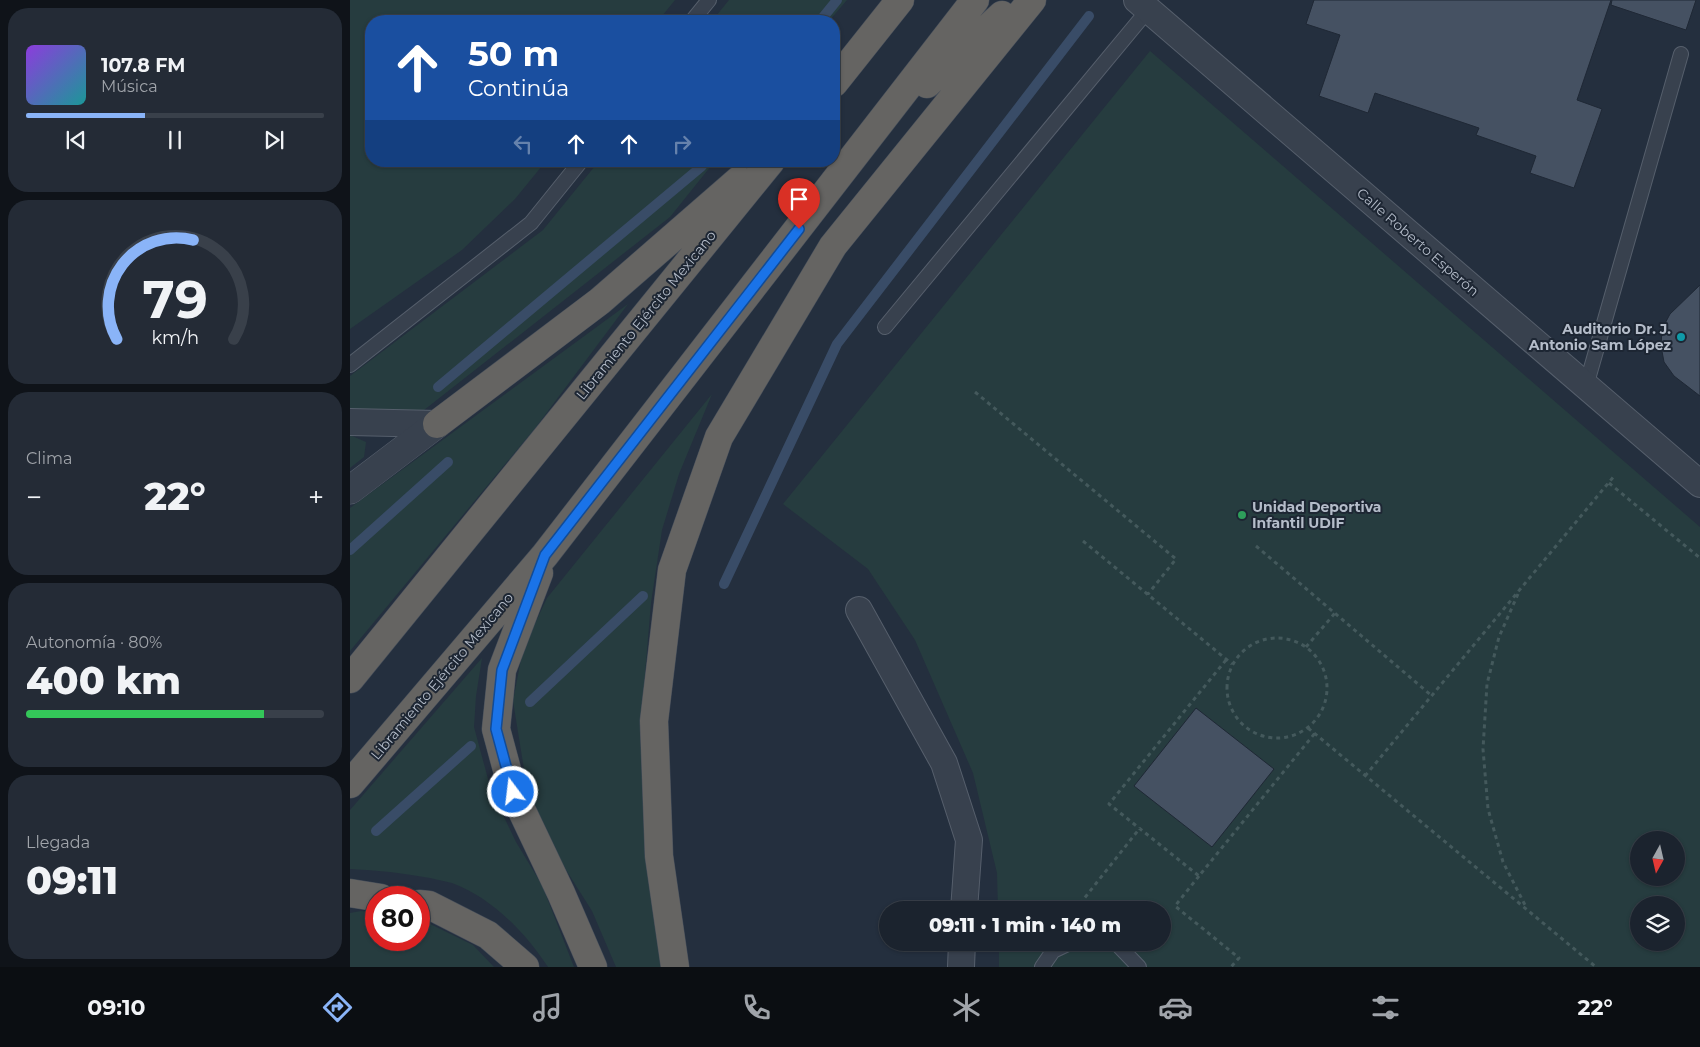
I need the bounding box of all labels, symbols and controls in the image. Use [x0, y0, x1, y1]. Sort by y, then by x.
text: 50 m [468, 32, 559, 75]
icon: ahead [385, 35, 450, 100]
text: 107.8 FM [101, 54, 186, 77]
text: Continúa [468, 75, 569, 102]
text: Música [101, 77, 158, 96]
icon: previous [62, 126, 90, 154]
icon: pause [161, 126, 189, 154]
icon: next [260, 126, 288, 154]
icon: left [509, 130, 537, 158]
icon: ahead [562, 130, 590, 158]
icon: ahead [615, 130, 643, 158]
icon: right [668, 130, 696, 158]
pin [778, 178, 820, 229]
street label: Calle Roberto Esperón [1353, 184, 1483, 300]
icon: arrive [785, 185, 813, 213]
street label: Libramiento Ejército Mexicano [572, 226, 720, 403]
text: 79 [142, 268, 208, 331]
place label: Auditorio Dr. J. Antonio Sam López [1528, 320, 1671, 354]
text: km/h [151, 327, 199, 348]
marker: Auditorio Dr. J. Antonio Sam López [1675, 331, 1687, 343]
text: Clima [26, 449, 72, 468]
text: 22° [144, 473, 206, 520]
text: − [26, 480, 42, 514]
text: + [308, 480, 324, 514]
place label: Unidad Deportiva Infantil UDIF [1252, 498, 1381, 532]
marker: Unidad Deportiva Infantil UDIF [1236, 509, 1248, 521]
street label: Libramiento Ejército Mexicano [367, 589, 517, 763]
text: Autonomía · 80% [26, 633, 162, 652]
text: 400 km [26, 657, 181, 704]
position arrow [486, 765, 538, 817]
north arrow [1630, 831, 1685, 886]
map controls [1630, 831, 1685, 951]
text: Llegada [26, 833, 90, 852]
text: 09:11 [26, 857, 118, 904]
speed limit sign: 80 [365, 886, 430, 951]
button: layers [1630, 896, 1685, 951]
text: 09:11 · 1 min · 140 m [929, 914, 1121, 937]
icon: directions [320, 990, 355, 1025]
icon: music [530, 990, 565, 1025]
icon: phone [739, 990, 774, 1025]
icon: climate [949, 990, 984, 1025]
icon: car [1158, 990, 1193, 1025]
icon: filters [1368, 990, 1403, 1025]
text: 09:10 [87, 994, 146, 1021]
text: 22° [1578, 994, 1613, 1021]

